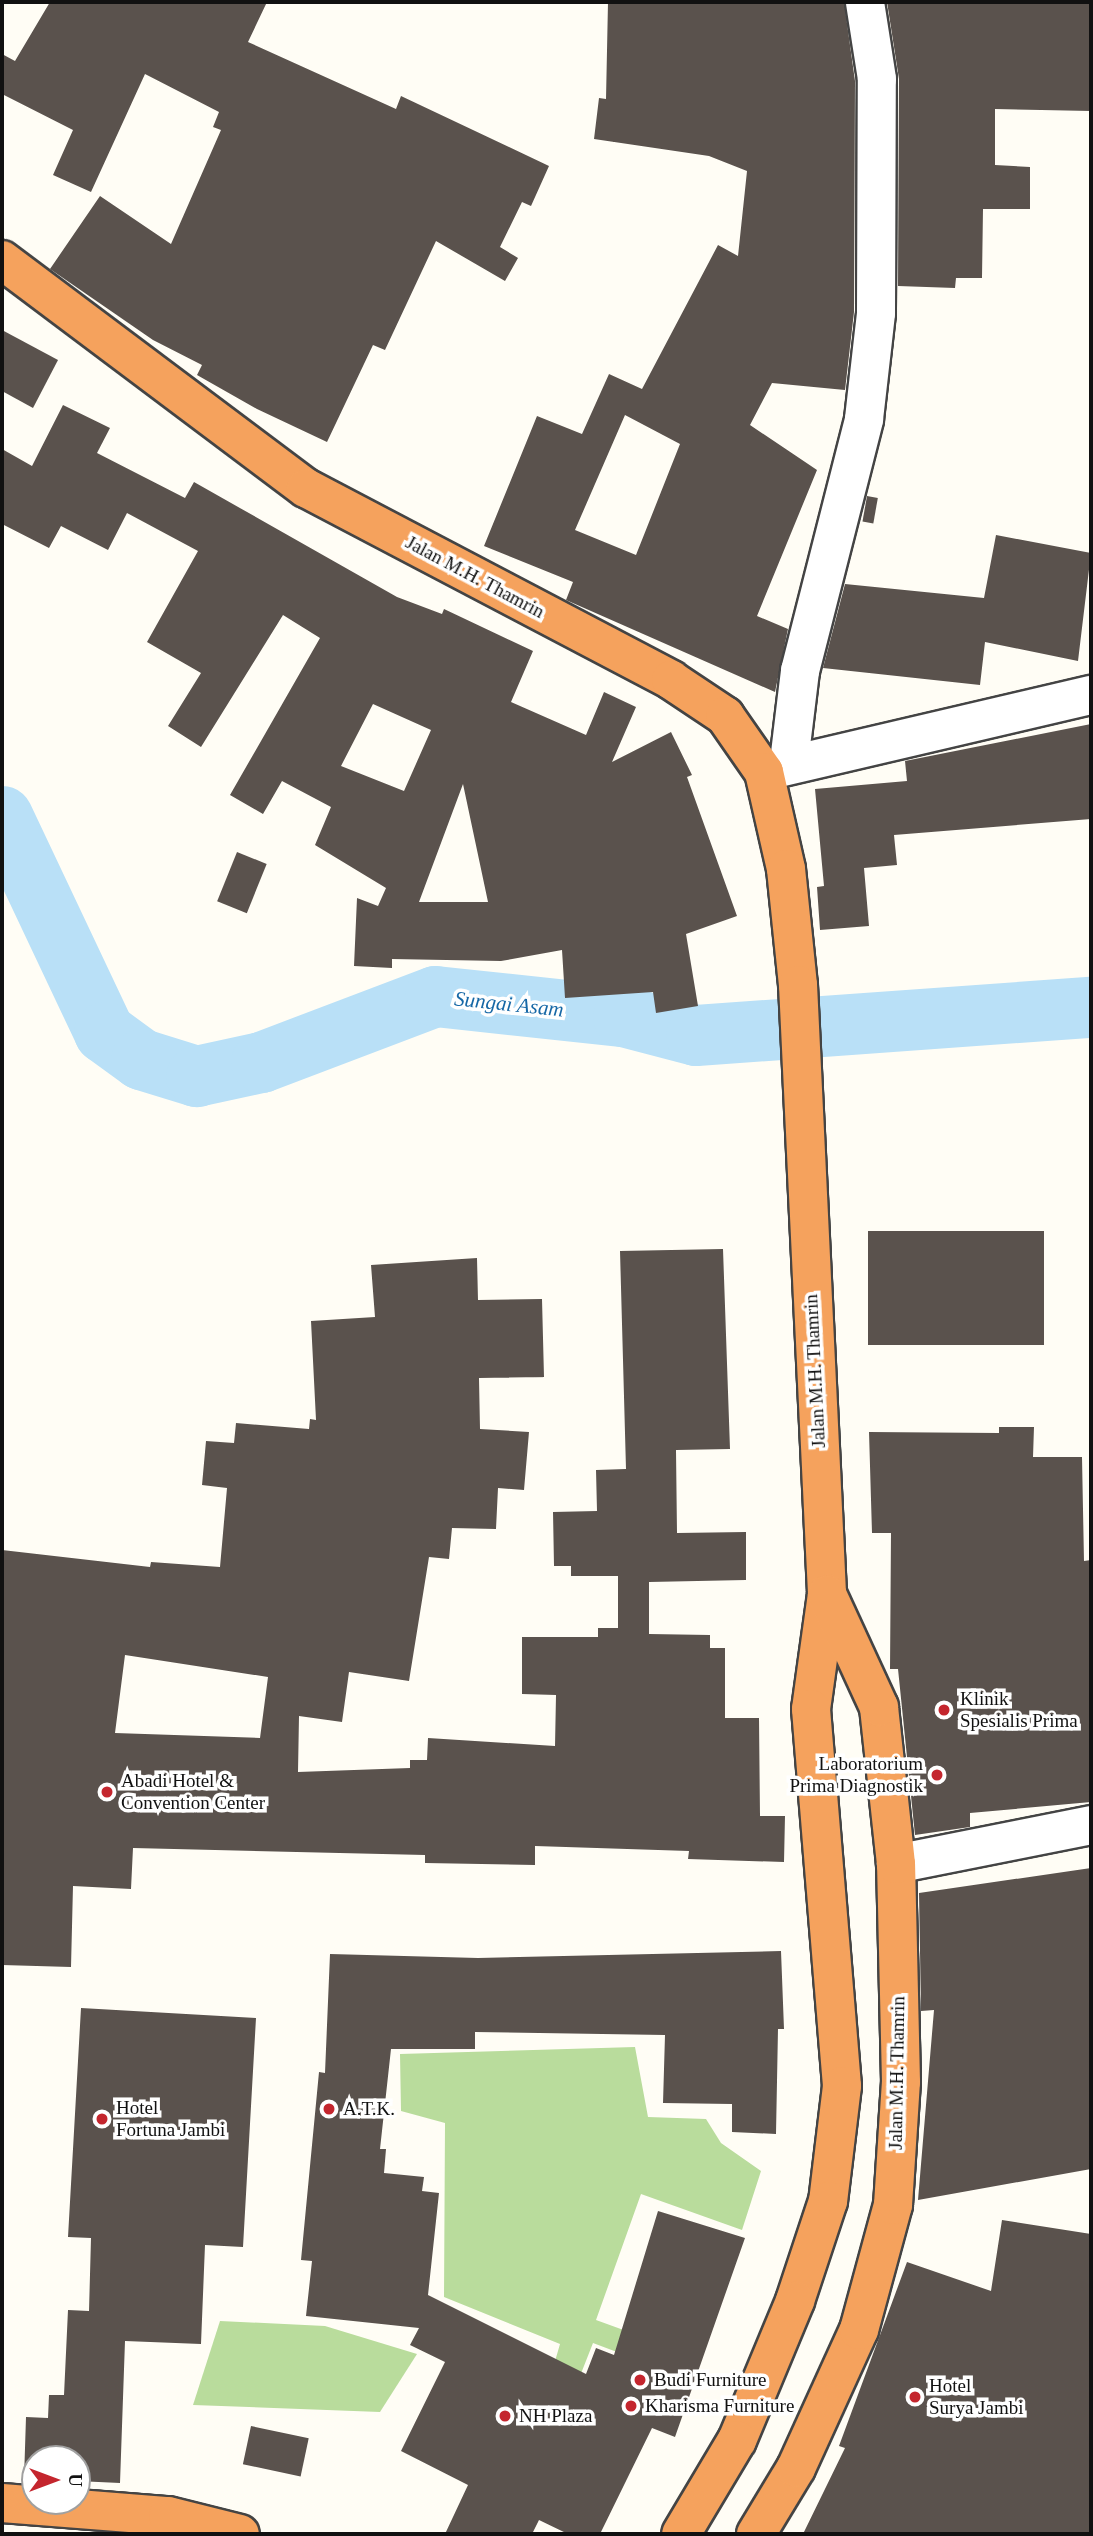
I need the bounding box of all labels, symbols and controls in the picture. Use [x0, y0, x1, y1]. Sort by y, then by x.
street label: Jalan M.H. Thamrin [402, 531, 548, 623]
water label: Sungai Asam [453, 986, 565, 1022]
street label: Jalan M.H. Thamrin [800, 1293, 830, 1449]
place label: Klinik Spesialis Prima [960, 1688, 1078, 1732]
marker: Klinik Spesialis Prima [934, 1700, 954, 1720]
place label: Laboratorium Prima Diagnostik [789, 1753, 923, 1797]
marker: Laboratorium Prima Diagnostik [929, 1767, 945, 1783]
place label: Abadi Hotel & Convention Center [121, 1770, 265, 1814]
marker: Abadi Hotel & Convention Center [99, 1784, 115, 1800]
street label: Jalan M.H. Thamrin [884, 1996, 910, 2150]
place label: Hotel Fortuna Jambi [116, 2097, 225, 2141]
place label: A.T.K. [343, 2098, 395, 2120]
marker: A.T.K. [321, 2101, 337, 2117]
marker: Hotel Fortuna Jambi [94, 2111, 110, 2127]
place label: Budi Furniture [654, 2369, 766, 2391]
marker: Budi Furniture [632, 2372, 648, 2388]
place label: Hotel Surya Jambi [929, 2375, 1023, 2419]
marker: Hotel Surya Jambi [907, 2389, 923, 2405]
place label: Kharisma Furniture [645, 2395, 794, 2417]
marker: Kharisma Furniture [623, 2398, 639, 2414]
place label: NH Plaza [519, 2405, 592, 2427]
marker: NH Plaza [497, 2408, 513, 2424]
north arrow [21, 2445, 91, 2515]
text: U [65, 2473, 86, 2487]

